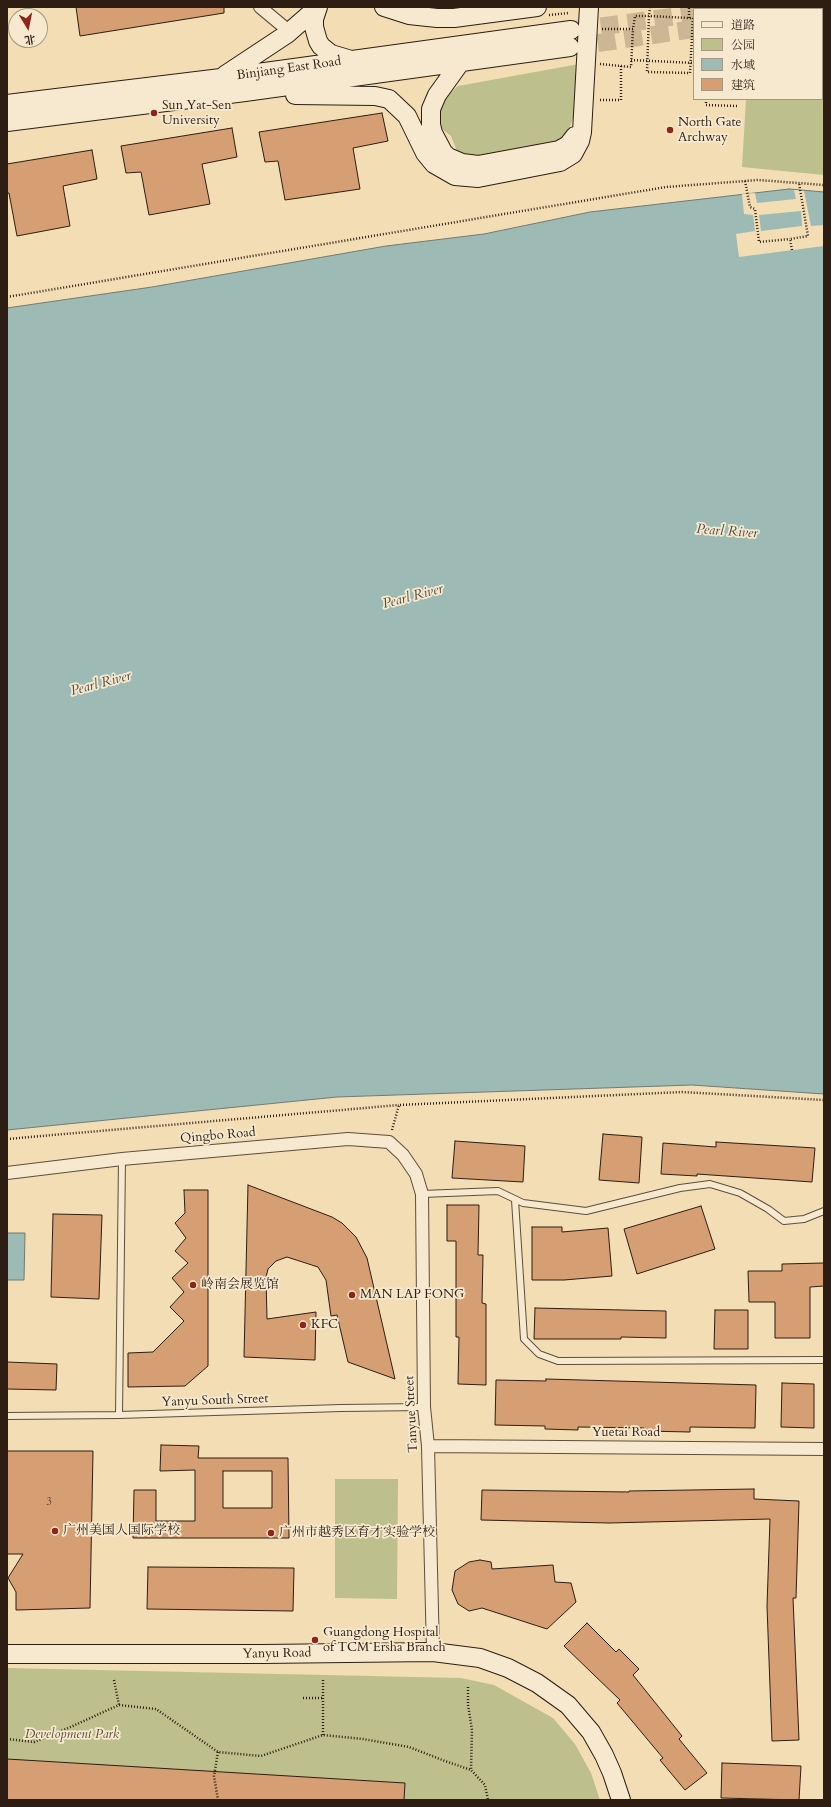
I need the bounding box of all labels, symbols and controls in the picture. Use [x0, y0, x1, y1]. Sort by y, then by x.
north arrow [8, 8, 48, 48]
legend [693, 8, 823, 100]
text: 道路 [731, 17, 755, 33]
text: 北 [23, 31, 37, 48]
text: 公园 [731, 37, 755, 53]
street label: Binjiang East Road [236, 54, 342, 84]
text: 水域 [731, 57, 755, 73]
text: 建筑 [731, 77, 755, 93]
place label: Sun Yat-Sen University [162, 98, 232, 129]
marker: Sun Yat-Sen University [149, 108, 159, 118]
place label: North Gate Archway [678, 115, 742, 146]
marker: North Gate Archway [665, 125, 675, 135]
water label: Pearl River [696, 521, 758, 543]
water label: Pearl River [381, 581, 445, 613]
water label: Pearl River [69, 668, 133, 700]
street label: Qingbo Road [180, 1125, 256, 1147]
place label: 岭南会展览馆 [201, 1277, 279, 1293]
marker: 岭南会展览馆 [188, 1280, 198, 1290]
place label: MAN LAP FONG [360, 1287, 464, 1303]
marker: MAN LAP FONG [347, 1290, 357, 1300]
place label: KFC [311, 1317, 338, 1333]
marker: KFC [298, 1320, 308, 1330]
street label: Tanyue Street [402, 1375, 422, 1453]
street label: Yanyu South Street [161, 1391, 269, 1411]
street label: Yuetai Road [592, 1425, 660, 1441]
house number: 3 [46, 1495, 52, 1509]
place label: 广州美国人国际学校 [63, 1523, 180, 1539]
place label: 广州市越秀区育才实验学校 [279, 1525, 435, 1541]
marker: 广州美国人国际学校 [50, 1526, 60, 1536]
marker: 广州市越秀区育才实验学校 [266, 1528, 276, 1538]
place label: Guangdong Hospital of TCM Ersha Branch [323, 1625, 446, 1656]
marker: Guangdong Hospital of TCM Ersha Branch [310, 1635, 320, 1645]
street label: Yanyu Road [242, 1646, 312, 1662]
park label: Development Park [25, 1727, 119, 1743]

